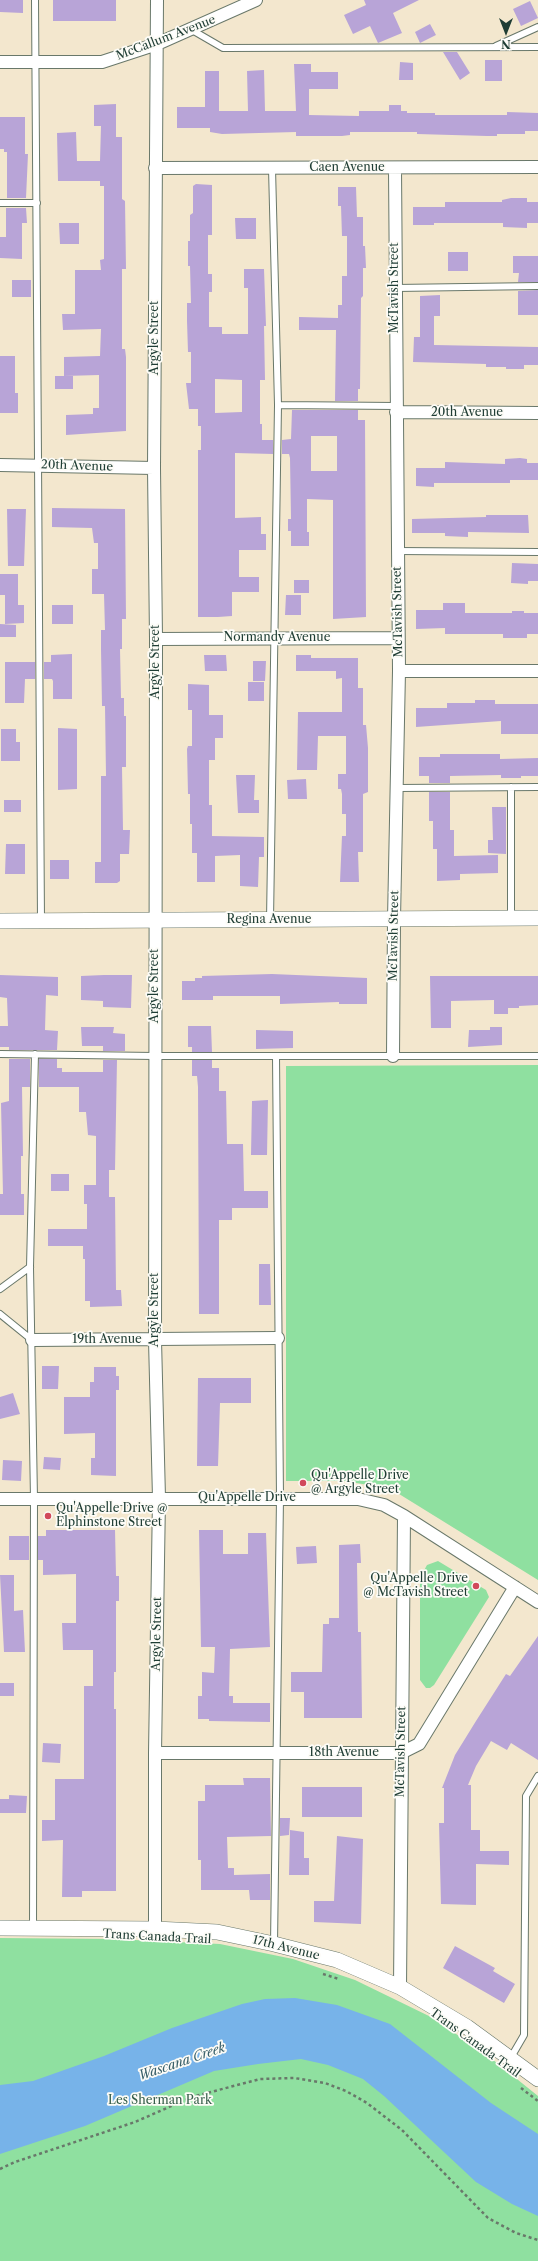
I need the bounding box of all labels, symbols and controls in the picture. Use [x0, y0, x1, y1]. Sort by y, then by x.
street label: McCallum Avenue [114, 12, 218, 64]
north arrow [486, 12, 526, 52]
text: N [501, 37, 511, 51]
street label: Caen Avenue [309, 161, 385, 175]
street label: McTavish Street [388, 242, 402, 334]
street label: Argyle Street [148, 301, 162, 375]
street label: 20th Avenue [431, 406, 503, 420]
street label: 20th Avenue [41, 458, 113, 474]
street label: McTavish Street [390, 566, 406, 658]
street label: Argyle Street [149, 625, 163, 699]
street label: Normandy Avenue [224, 631, 330, 645]
street label: McTavish Street [386, 890, 402, 982]
street label: Regina Avenue [226, 913, 312, 927]
street label: Argyle Street [148, 949, 162, 1023]
street label: Argyle Street [148, 1273, 162, 1347]
street label: 19th Avenue [72, 1333, 142, 1347]
place label: Qu'Appelle Drive @ Argyle Street [311, 1469, 409, 1497]
marker: Qu'Appelle Drive @ Argyle Street [298, 1478, 308, 1488]
street label: Qu'Appelle Drive [198, 1491, 296, 1505]
place label: Qu'Appelle Drive @ Elphinstone Street [56, 1502, 167, 1530]
marker: Qu'Appelle Drive @ Elphinstone Street [43, 1511, 53, 1521]
place label: Qu'Appelle Drive @ McTavish Street [363, 1572, 468, 1600]
marker: Qu'Appelle Drive @ McTavish Street [471, 1581, 481, 1591]
street label: Argyle Street [149, 1597, 165, 1671]
street label: McTavish Street [393, 1706, 409, 1798]
street label: 18th Avenue [309, 1746, 379, 1760]
street label: Trans Canada Trail [102, 1927, 212, 1947]
street label: 17th Avenue [251, 1933, 321, 1963]
street label: Trans Canada Trail [427, 2005, 523, 2081]
water label: Wascana Creek [137, 2040, 227, 2084]
park label: Les Sherman Park [108, 2094, 212, 2108]

